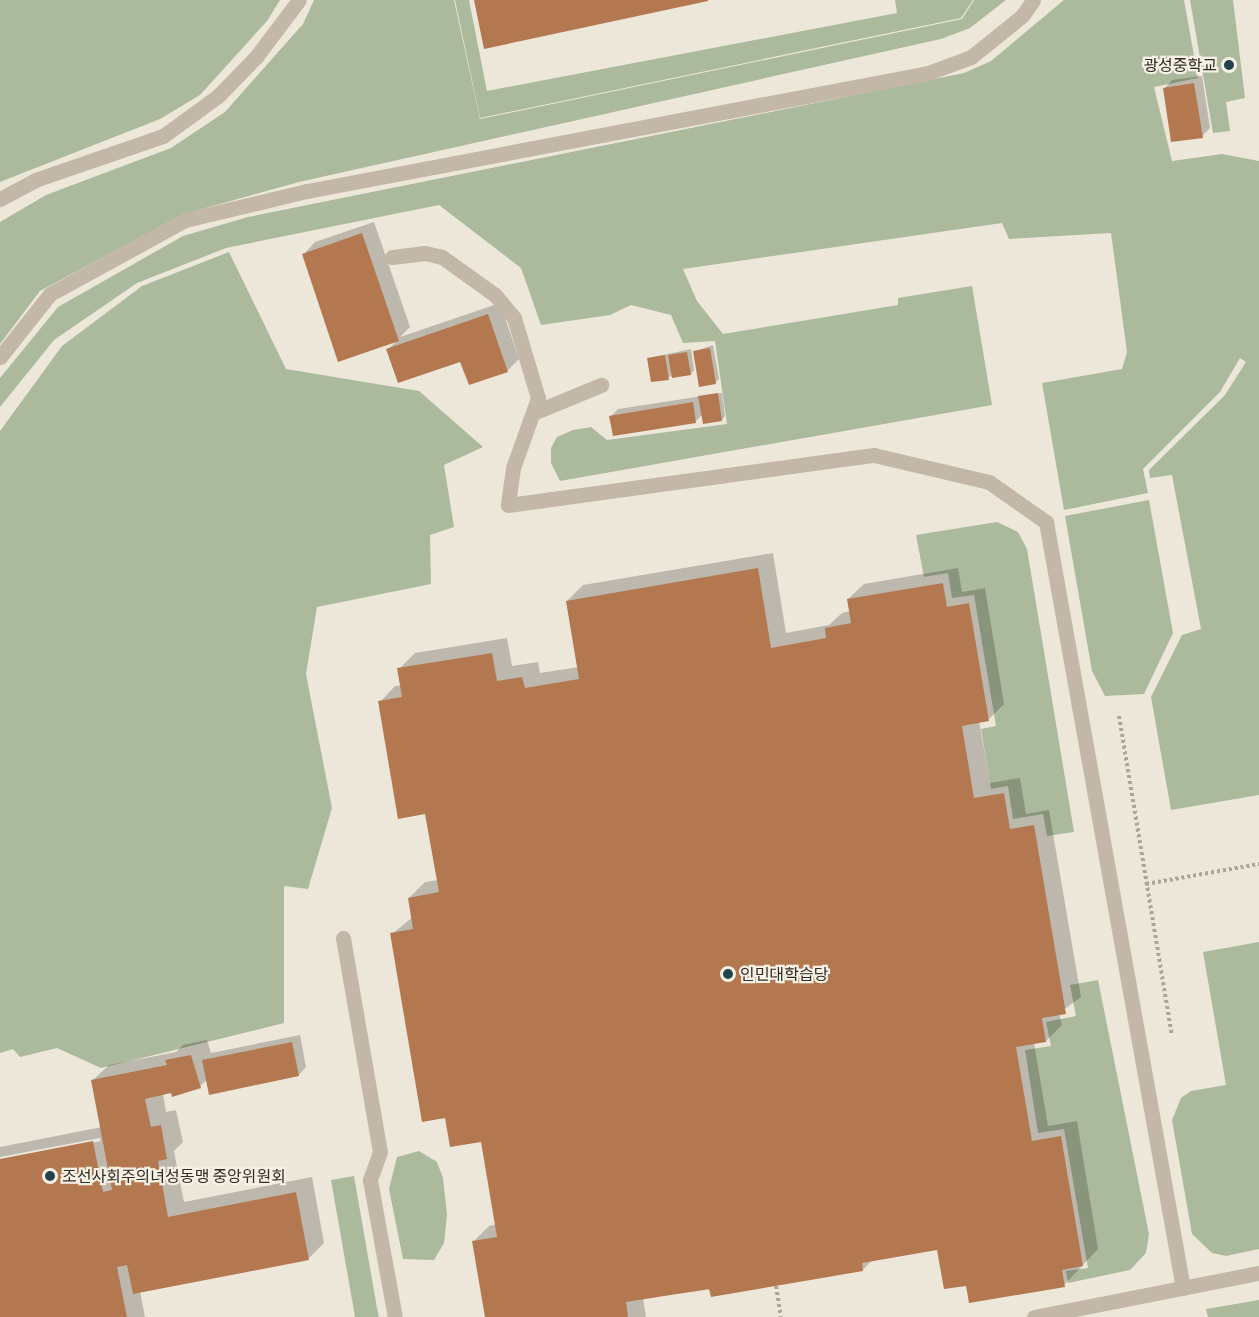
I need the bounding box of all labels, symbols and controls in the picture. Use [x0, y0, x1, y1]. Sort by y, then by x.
place label: 광성중학교 [1143, 55, 1217, 75]
marker: 광성중학교 [1222, 58, 1236, 72]
place label: 인민대학습당 [740, 964, 828, 984]
marker: 인민대학습당 [721, 967, 735, 981]
place label: 조선사회주의녀성동맹 중앙위원회 [62, 1166, 286, 1186]
marker: 조선사회주의녀성동맹 중앙위원회 [43, 1169, 57, 1183]

